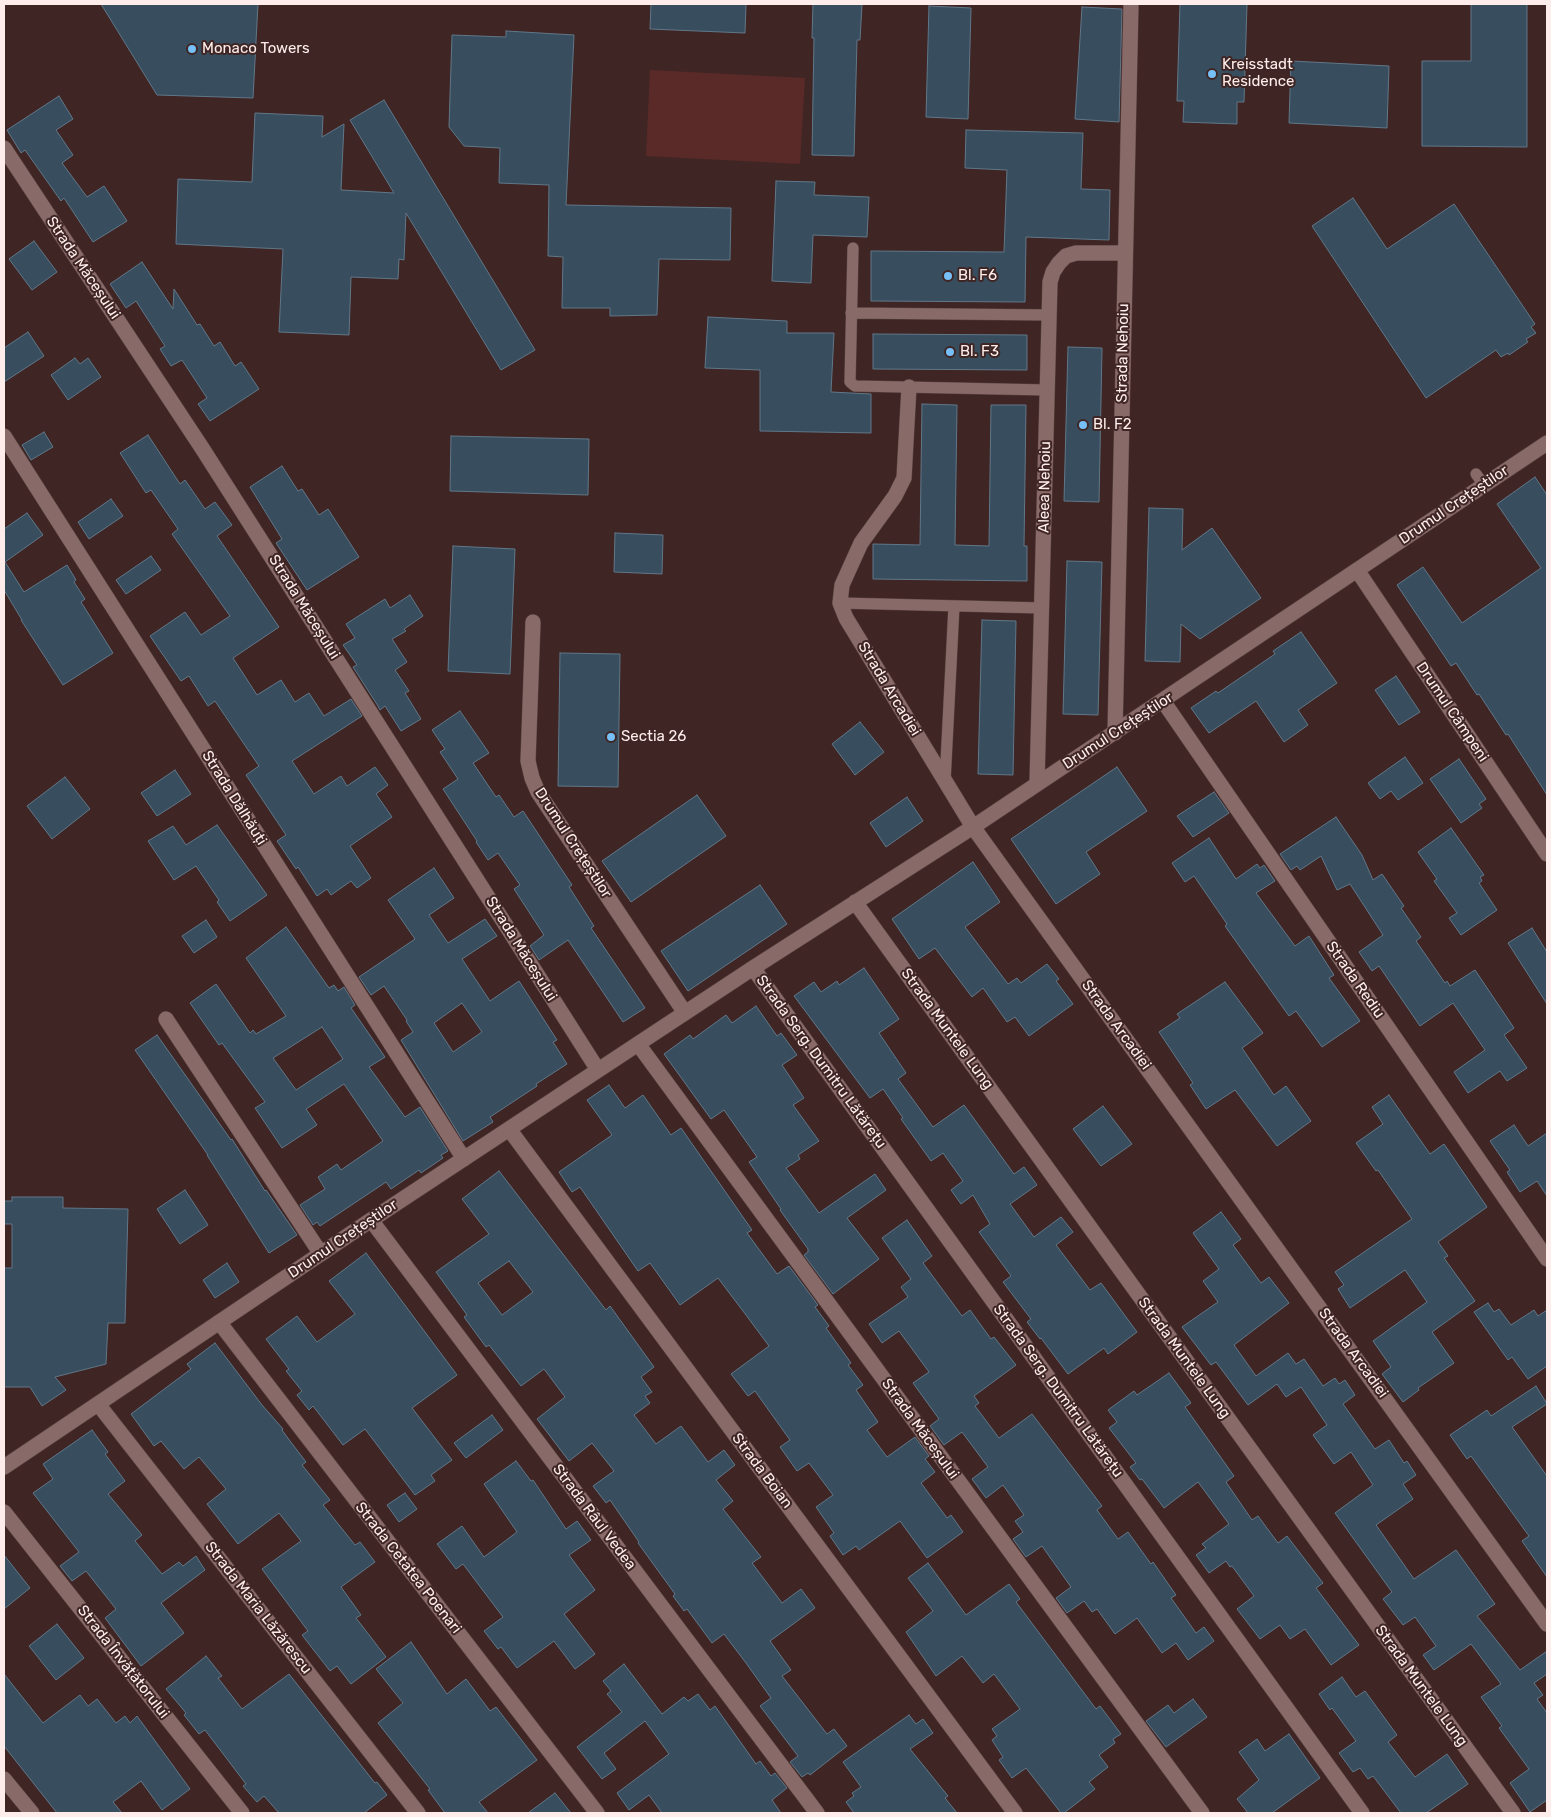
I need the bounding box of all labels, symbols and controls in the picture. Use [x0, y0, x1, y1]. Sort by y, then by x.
place label: Monaco Towers [202, 40, 310, 58]
marker: Monaco Towers [186, 43, 198, 55]
place label: Kreisstadt Residence [1222, 56, 1295, 91]
marker: Kreisstadt Residence [1206, 68, 1218, 80]
street label: Strada Măceșului [42, 213, 124, 323]
place label: Bl. F6 [958, 267, 997, 285]
marker: Bl. F6 [942, 270, 954, 282]
street label: Strada Nehoiu [1113, 303, 1133, 403]
place label: Bl. F3 [960, 343, 999, 361]
marker: Bl. F3 [944, 346, 956, 358]
place label: Bl. F2 [1093, 416, 1132, 434]
marker: Bl. F2 [1077, 419, 1089, 431]
street label: Aleea Nehoiu [1035, 441, 1055, 533]
street label: Drumul Crețeștilor [1396, 462, 1512, 548]
street label: Strada Măceșului [265, 551, 343, 663]
street label: Strada Arcadiei [854, 639, 924, 739]
street label: Drumul Câmpeni [1412, 659, 1492, 765]
street label: Drumul Crețeștilor [1059, 689, 1177, 773]
place label: Sectia 26 [621, 728, 686, 746]
marker: Sectia 26 [605, 731, 617, 743]
street label: Strada Dălhăuți [198, 747, 270, 849]
street label: Drumul Crețeștilor [531, 784, 615, 902]
street label: Strada Măceșului [482, 893, 560, 1005]
street label: Strada Rediu [1322, 938, 1388, 1022]
street label: Strada Muntele Lung [897, 965, 997, 1093]
street label: Strada Serg. Dumitru Lătărețu [752, 972, 890, 1152]
street label: Strada Arcadiei [1077, 977, 1155, 1073]
street label: Drumul Crețeștilor [285, 1196, 401, 1282]
street label: Strada Muntele Lung [1134, 1294, 1234, 1422]
street label: Strada Serg. Dumitru Lătărețu [989, 1301, 1127, 1481]
street label: Strada Arcadiei [1314, 1305, 1392, 1401]
street label: Strada Măceșului [878, 1375, 962, 1483]
street label: Strada Boian [728, 1430, 796, 1512]
street label: Strada Râul Vedea [548, 1461, 640, 1573]
street label: Strada Cetatea Poenari [351, 1499, 465, 1637]
street label: Strada Maria Lăzărescu [201, 1538, 315, 1678]
street label: Strada Învățătorului [73, 1602, 173, 1722]
street label: Strada Muntele Lung [1371, 1622, 1471, 1750]

